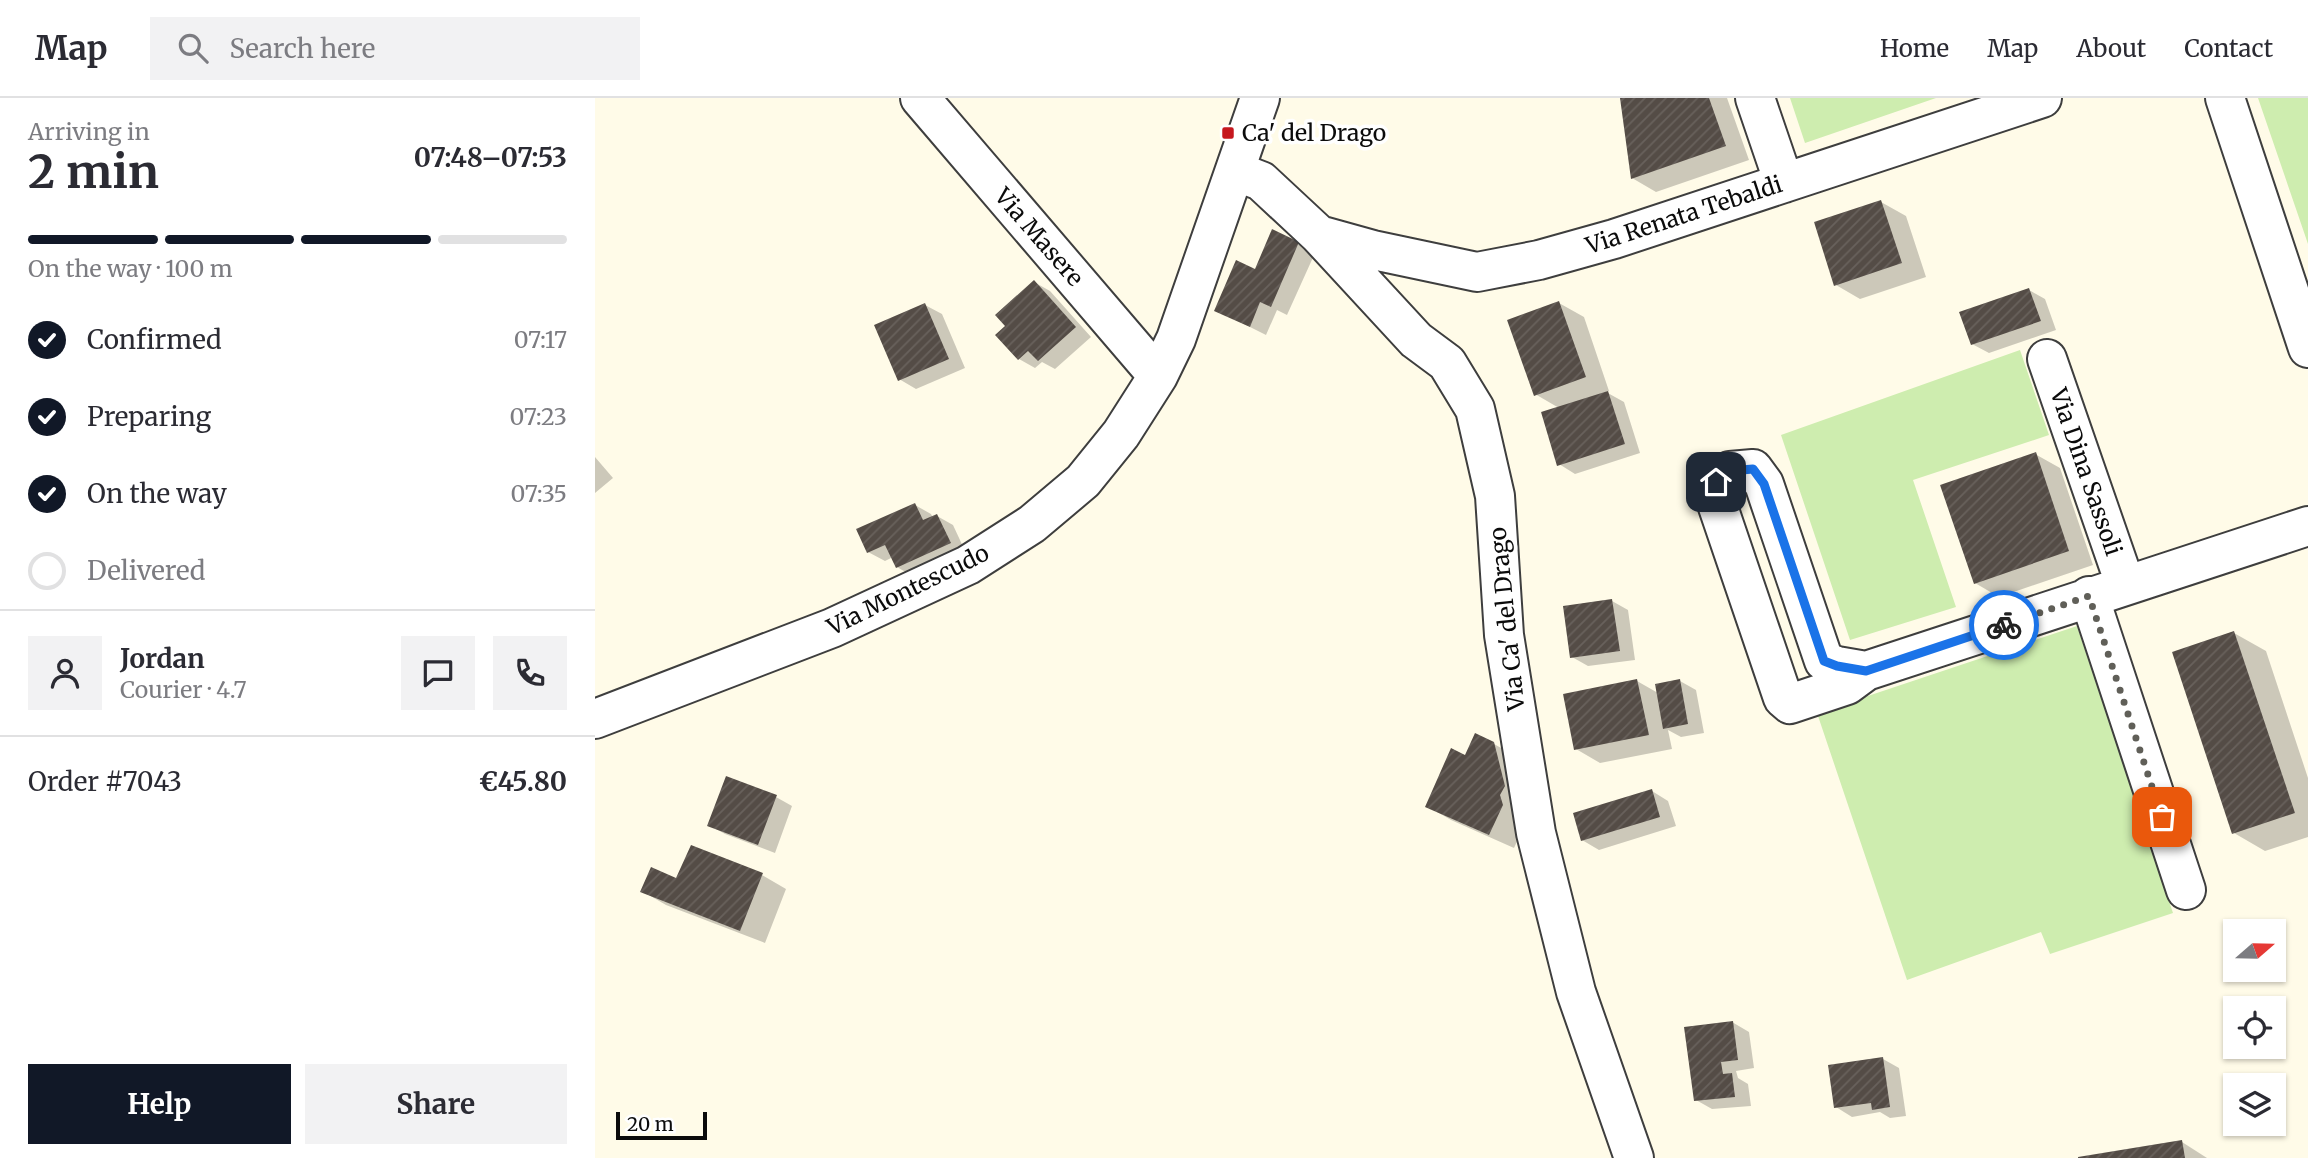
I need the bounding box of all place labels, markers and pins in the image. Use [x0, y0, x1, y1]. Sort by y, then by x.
place label: Ca' del Drago [1242, 118, 1386, 147]
marker: Ca' del Drago [1220, 125, 1236, 141]
pin [1686, 452, 1746, 512]
pin [2132, 787, 2192, 847]

